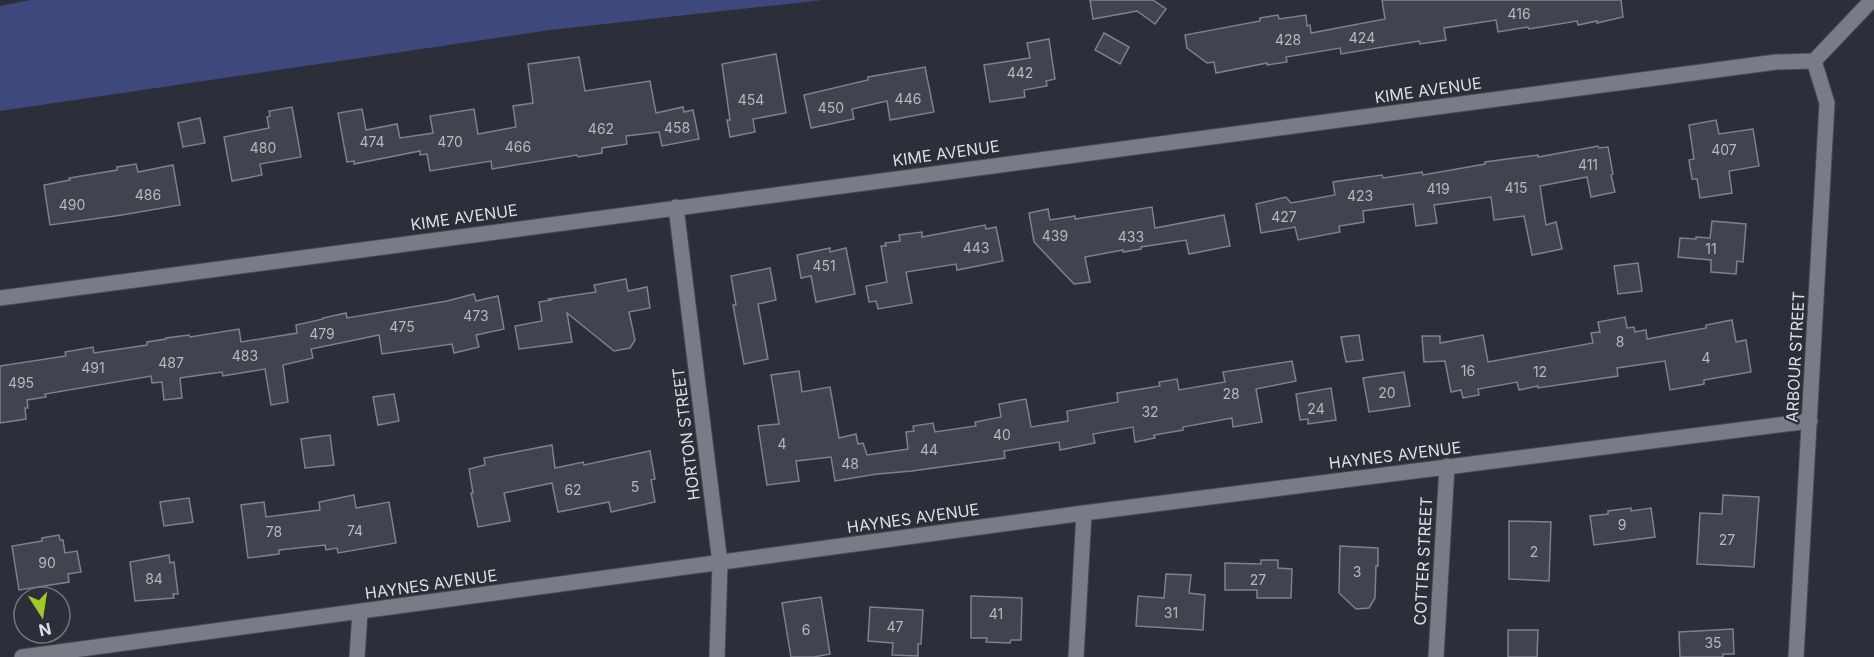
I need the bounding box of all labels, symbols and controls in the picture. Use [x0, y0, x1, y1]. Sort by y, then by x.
house number: 416 [1507, 5, 1531, 22]
house number: 424 [1349, 29, 1375, 46]
house number: 428 [1275, 31, 1301, 48]
house number: 442 [1007, 64, 1033, 81]
street label: KIME AVENUE [1373, 73, 1483, 107]
house number: 446 [895, 90, 921, 107]
house number: 454 [738, 91, 764, 108]
house number: 450 [818, 99, 844, 116]
house number: 458 [664, 119, 690, 136]
house number: 462 [588, 120, 614, 137]
house number: 474 [359, 133, 385, 150]
house number: 470 [437, 133, 463, 150]
street label: KIME AVENUE [891, 136, 1001, 170]
house number: 466 [505, 138, 531, 155]
house number: 480 [250, 139, 276, 156]
house number: 407 [1711, 141, 1737, 158]
house number: 411 [1578, 156, 1598, 173]
house number: 415 [1505, 179, 1527, 196]
house number: 419 [1426, 180, 1450, 197]
house number: 486 [135, 186, 161, 203]
house number: 423 [1347, 187, 1373, 204]
house number: 490 [59, 196, 85, 213]
street label: KIME AVENUE [409, 200, 519, 234]
house number: 427 [1271, 208, 1297, 225]
house number: 439 [1042, 227, 1068, 244]
house number: 433 [1118, 228, 1144, 245]
house number: 443 [963, 239, 989, 256]
house number: 11 [1705, 240, 1717, 257]
house number: 451 [812, 257, 836, 274]
street label: ARBOUR STREET [1782, 291, 1808, 423]
house number: 473 [463, 307, 489, 324]
house number: 475 [389, 318, 415, 335]
house number: 479 [309, 325, 335, 342]
house number: 8 [1616, 333, 1624, 350]
house number: 483 [232, 347, 258, 364]
house number: 4 [1701, 349, 1711, 366]
house number: 487 [158, 354, 184, 371]
house number: 491 [81, 359, 105, 376]
house number: 16 [1461, 362, 1475, 379]
house number: 12 [1533, 363, 1547, 380]
street label: HORTON STREET [668, 367, 704, 501]
house number: 495 [8, 374, 34, 391]
house number: 20 [1378, 384, 1396, 401]
house number: 28 [1222, 385, 1240, 402]
house number: 24 [1307, 400, 1325, 417]
house number: 32 [1141, 403, 1159, 420]
house number: 40 [993, 426, 1011, 443]
house number: 4 [777, 435, 787, 452]
street label: HAYNES AVENUE [1328, 437, 1462, 473]
house number: 44 [920, 441, 938, 458]
house number: 48 [841, 455, 859, 472]
house number: 5 [631, 478, 639, 495]
house number: 62 [564, 481, 582, 498]
street label: COTTER STREET [1410, 496, 1436, 626]
street label: HAYNES AVENUE [846, 499, 980, 537]
house number: 9 [1618, 516, 1626, 533]
house number: 74 [347, 522, 363, 539]
house number: 78 [266, 523, 282, 540]
house number: 27 [1719, 531, 1735, 548]
house number: 2 [1530, 543, 1538, 560]
house number: 90 [38, 554, 56, 571]
house number: 3 [1353, 563, 1361, 580]
street label: HAYNES AVENUE [364, 565, 498, 603]
house number: 84 [145, 570, 163, 587]
house number: 27 [1250, 571, 1266, 588]
north arrow [12, 585, 72, 645]
house number: 31 [1164, 604, 1178, 621]
house number: 41 [989, 605, 1003, 622]
house number: 47 [887, 618, 904, 635]
text: N [37, 619, 53, 641]
house number: 6 [802, 621, 810, 638]
house number: 35 [1704, 634, 1722, 651]

